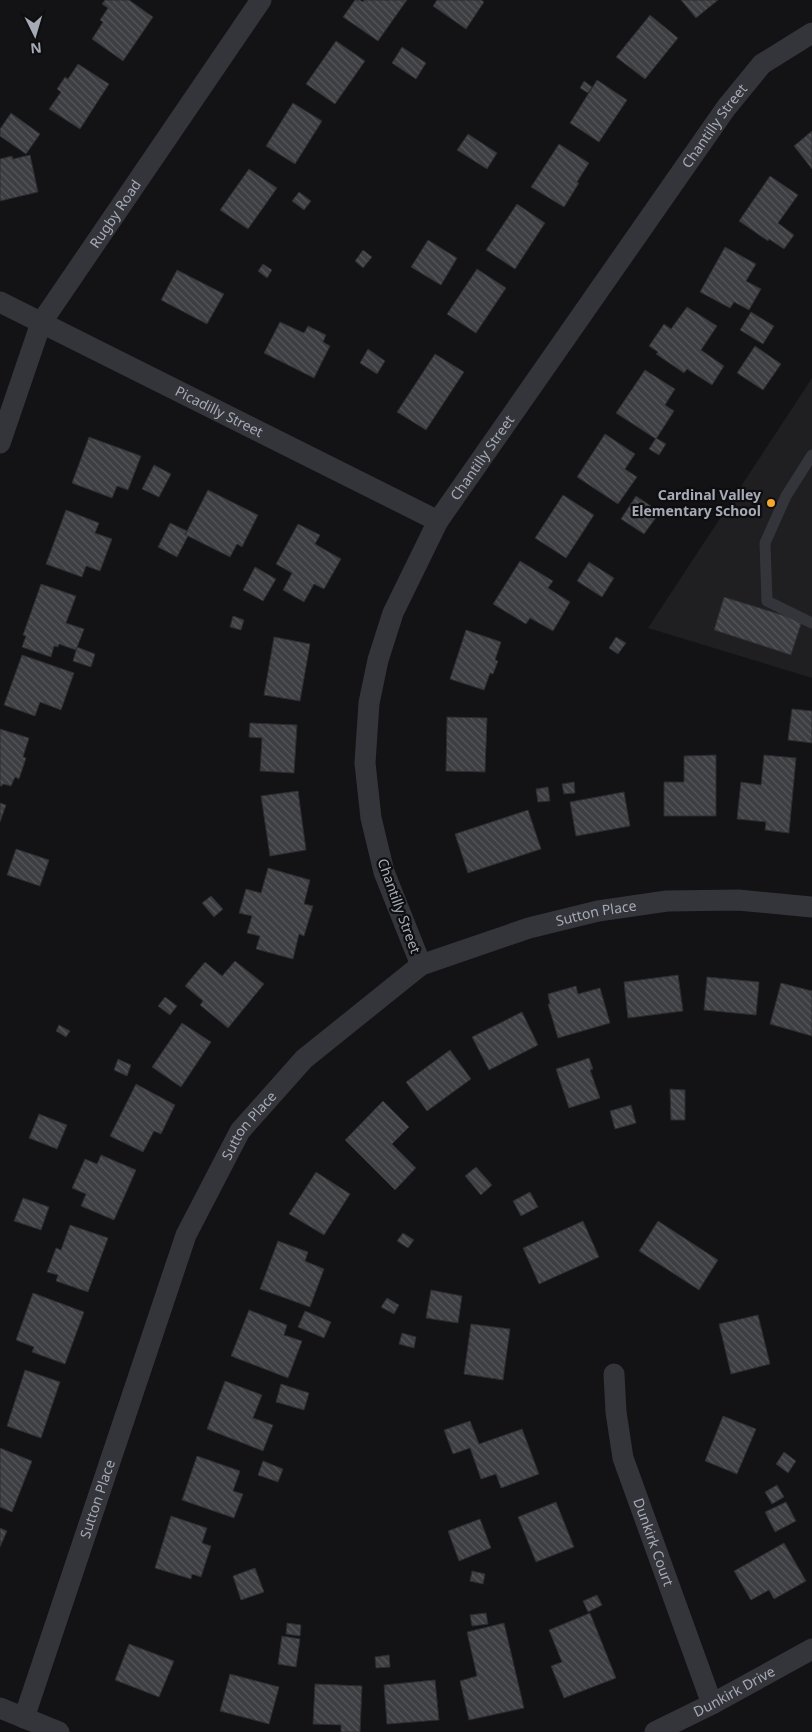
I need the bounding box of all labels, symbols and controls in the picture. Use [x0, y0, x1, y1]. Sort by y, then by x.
north arrow [10, 10, 60, 60]
text: N [30, 38, 43, 58]
street label: Chantilly Street [677, 79, 751, 172]
street label: Rugby Road [85, 176, 145, 251]
street label: Picadilly Street [172, 381, 267, 441]
street label: Chantilly Street [445, 411, 518, 504]
place label: Cardinal Valley Elementary School [631, 485, 761, 520]
marker: Cardinal Valley Elementary School [765, 497, 777, 509]
street label: Chantilly Street [373, 856, 425, 956]
street label: Sutton Place [554, 896, 638, 930]
street label: Sutton Place [217, 1087, 280, 1163]
street label: Sutton Place [75, 1457, 119, 1541]
street label: Dunkirk Court [629, 1495, 679, 1589]
street label: Dunkirk Drive [690, 1661, 778, 1721]

